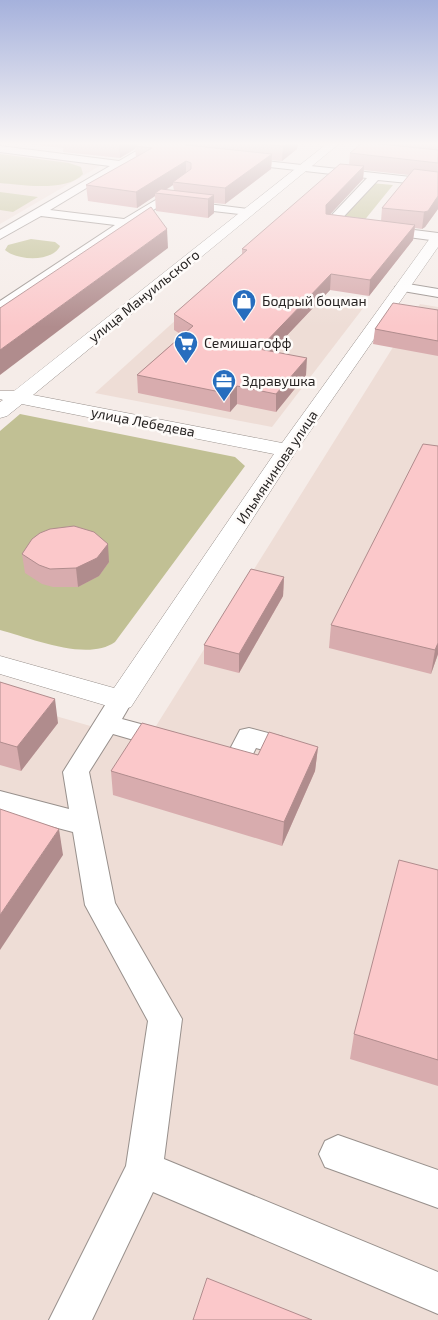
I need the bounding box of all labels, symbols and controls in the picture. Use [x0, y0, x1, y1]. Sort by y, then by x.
street label: улица Мануильского [85, 246, 203, 346]
shop icon: Бодрый боцман [231, 288, 257, 322]
place label: Бодрый боцман [262, 292, 367, 309]
supermarket icon: Семишагофф [173, 330, 199, 364]
place label: Семишагофф [204, 334, 292, 351]
office icon: Здравушка [211, 368, 237, 402]
place label: Здравушка [242, 372, 315, 389]
street label: улица Лебедева [90, 403, 197, 440]
street label: Ильмянинова улица [232, 407, 321, 527]

